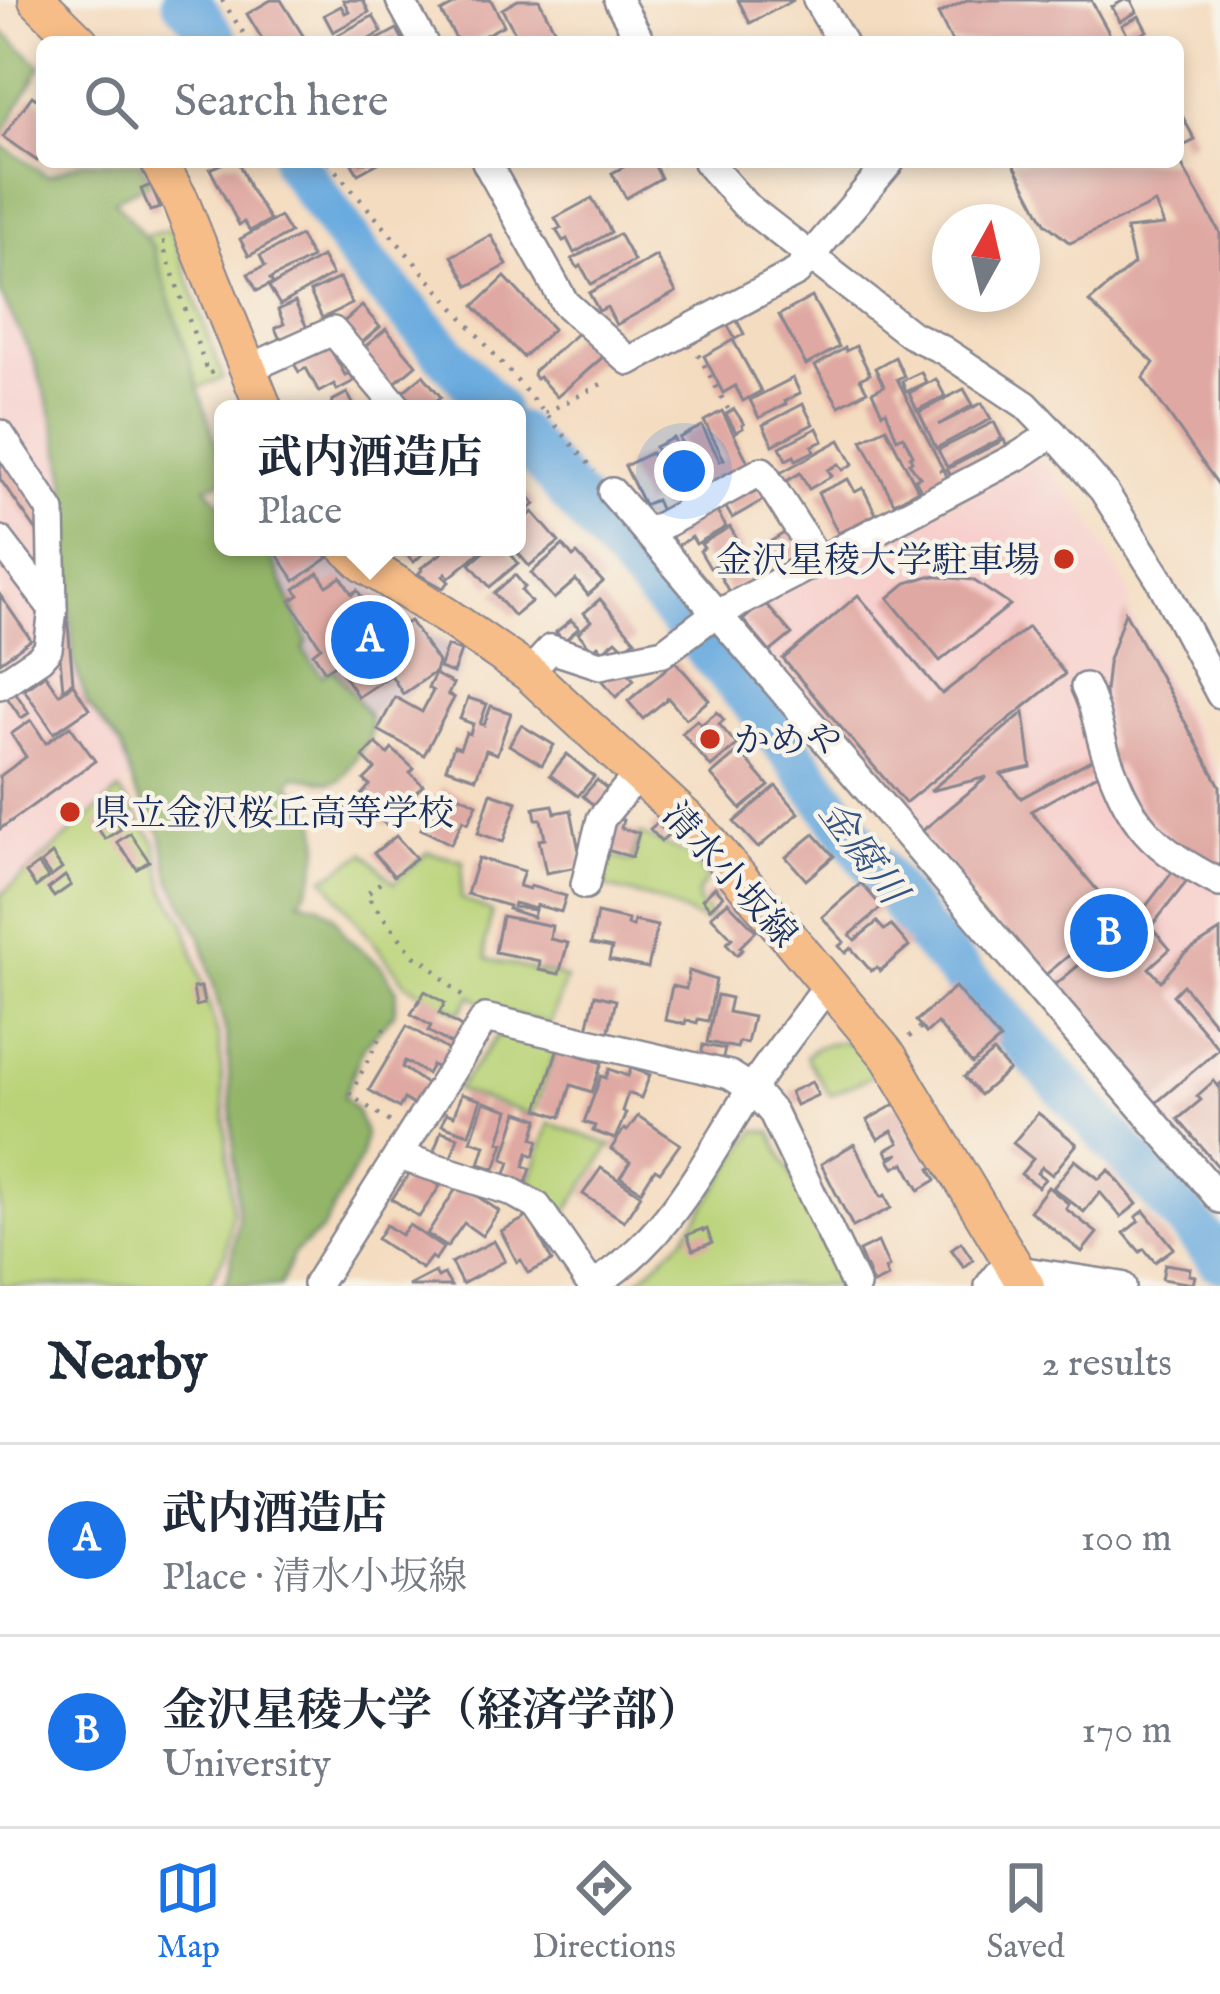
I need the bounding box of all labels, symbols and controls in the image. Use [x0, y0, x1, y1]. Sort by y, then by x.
search box [36, 36, 1184, 168]
icon: search [78, 69, 144, 135]
text: Search here [174, 74, 388, 131]
north arrow [932, 204, 1040, 312]
popup [214, 400, 526, 556]
text: 武内酒造店 [257, 431, 483, 488]
your location [654, 441, 714, 501]
text: Place [257, 488, 342, 537]
place label: 金沢星稜大学駐車場 [716, 539, 1040, 585]
marker: 金沢星稜大学駐車場 [1051, 546, 1077, 572]
pin: A [331, 595, 409, 685]
place label: かめや [734, 719, 842, 765]
marker: かめや [697, 726, 723, 752]
water label: 金腐川 [807, 791, 918, 918]
place label: 県立金沢桜丘高等学校 [94, 792, 454, 838]
street label: 清水小坂線 [651, 794, 806, 958]
marker: 県立金沢桜丘高等学校 [57, 799, 83, 825]
pin: B [1070, 888, 1148, 978]
text: Nearby [48, 1332, 207, 1397]
text: 2 results [1041, 1340, 1172, 1389]
text: 武内酒造店 [162, 1487, 387, 1544]
text: A [74, 1515, 100, 1564]
text: 100 m [1081, 1515, 1172, 1564]
text: Place · 清水小坂線 [162, 1554, 467, 1603]
text: 金沢星稜大学（経済学部） [162, 1684, 702, 1741]
text: B [74, 1707, 100, 1756]
text: 170 m [1081, 1707, 1172, 1756]
text: University [162, 1741, 331, 1790]
tab: Map [155, 1855, 221, 1969]
tab: Directions [532, 1855, 676, 1969]
tab: Saved [987, 1855, 1065, 1969]

